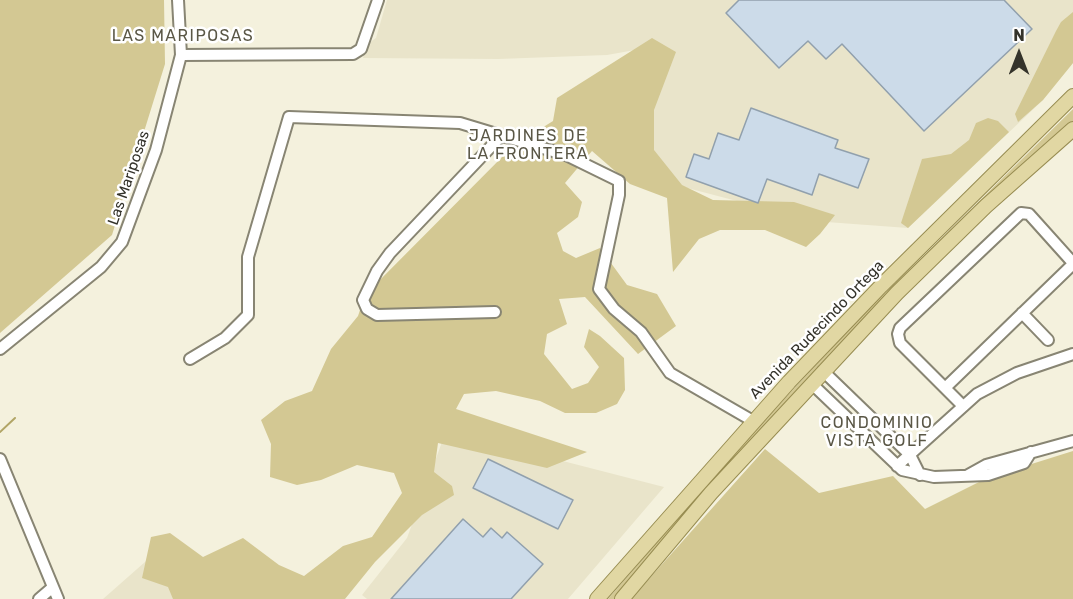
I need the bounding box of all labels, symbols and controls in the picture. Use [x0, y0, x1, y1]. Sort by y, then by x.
north arrow [989, 24, 1049, 84]
district label: LAS MARIPOSAS [112, 26, 254, 46]
text: N [1013, 26, 1025, 45]
district label: JARDINES DE LA FRONTERA [467, 126, 589, 164]
street label: Las Mariposas [104, 128, 154, 228]
street label: Avenida Rudecindo Ortega [746, 257, 888, 403]
district label: CONDOMINIO VISTA GOLF [821, 413, 933, 451]

